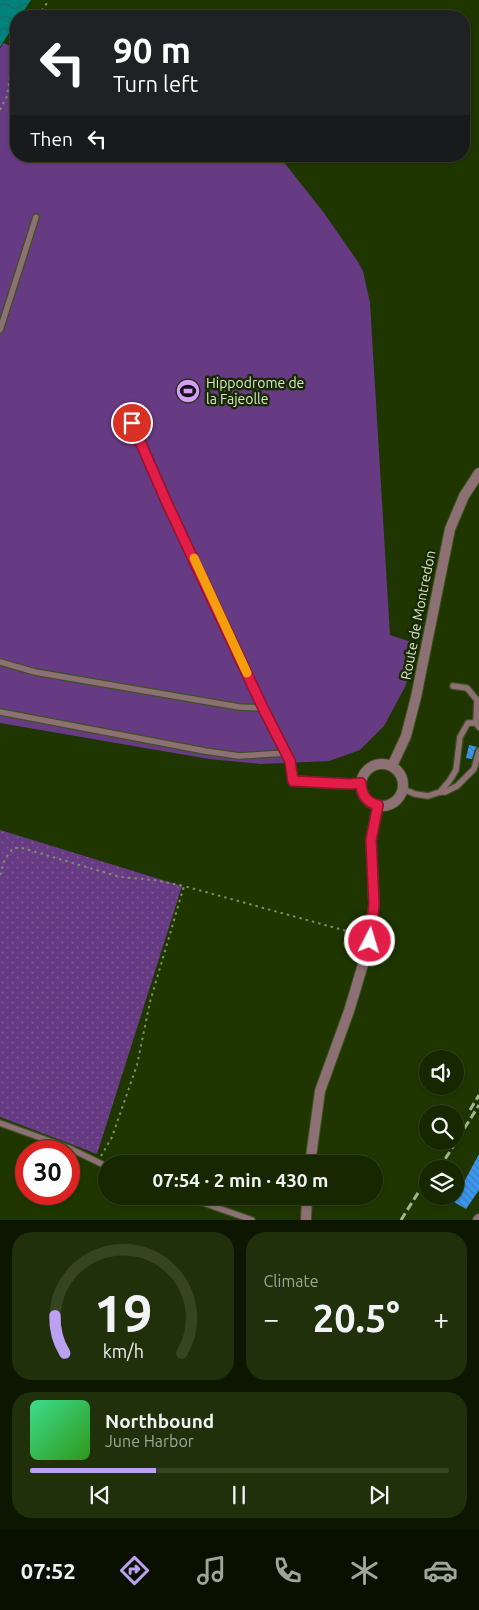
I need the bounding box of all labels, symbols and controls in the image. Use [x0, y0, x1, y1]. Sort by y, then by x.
icon: left [30, 30, 95, 95]
text: 90 m [113, 30, 191, 70]
text: Turn left [113, 71, 198, 96]
icon: left [83, 125, 111, 153]
text: Then [30, 128, 73, 150]
place label: Hippodrome de la Fajeolle [206, 375, 304, 407]
sports icon: Hippodrome de la Fajeolle [175, 378, 201, 404]
pin [111, 402, 153, 444]
icon: arrive [118, 409, 146, 437]
street label: Route de Montredon [398, 549, 438, 681]
position arrow [343, 914, 395, 966]
map controls [419, 1050, 464, 1205]
button: sound [419, 1050, 464, 1095]
button: search [419, 1105, 464, 1150]
speed limit sign: 30 [15, 1140, 80, 1205]
button: layers [419, 1160, 464, 1205]
text: 07:54 · 2 min · 430 m [153, 1169, 328, 1191]
text: Climate [264, 1272, 319, 1290]
text: 19 [93, 1284, 152, 1342]
text: 20.5° [313, 1297, 400, 1339]
text: − [264, 1303, 279, 1334]
text: + [433, 1303, 449, 1334]
text: km/h [102, 1341, 143, 1361]
text: Northbound [105, 1410, 214, 1432]
text: June Harbor [105, 1432, 194, 1450]
icon: previous [86, 1481, 114, 1509]
icon: pause [225, 1481, 253, 1509]
icon: next [365, 1481, 393, 1509]
icon: directions [117, 1553, 152, 1588]
icon: music [194, 1553, 229, 1588]
icon: phone [270, 1553, 305, 1588]
icon: climate [347, 1553, 382, 1588]
icon: car [423, 1553, 458, 1588]
text: 07:52 [21, 1558, 76, 1583]

